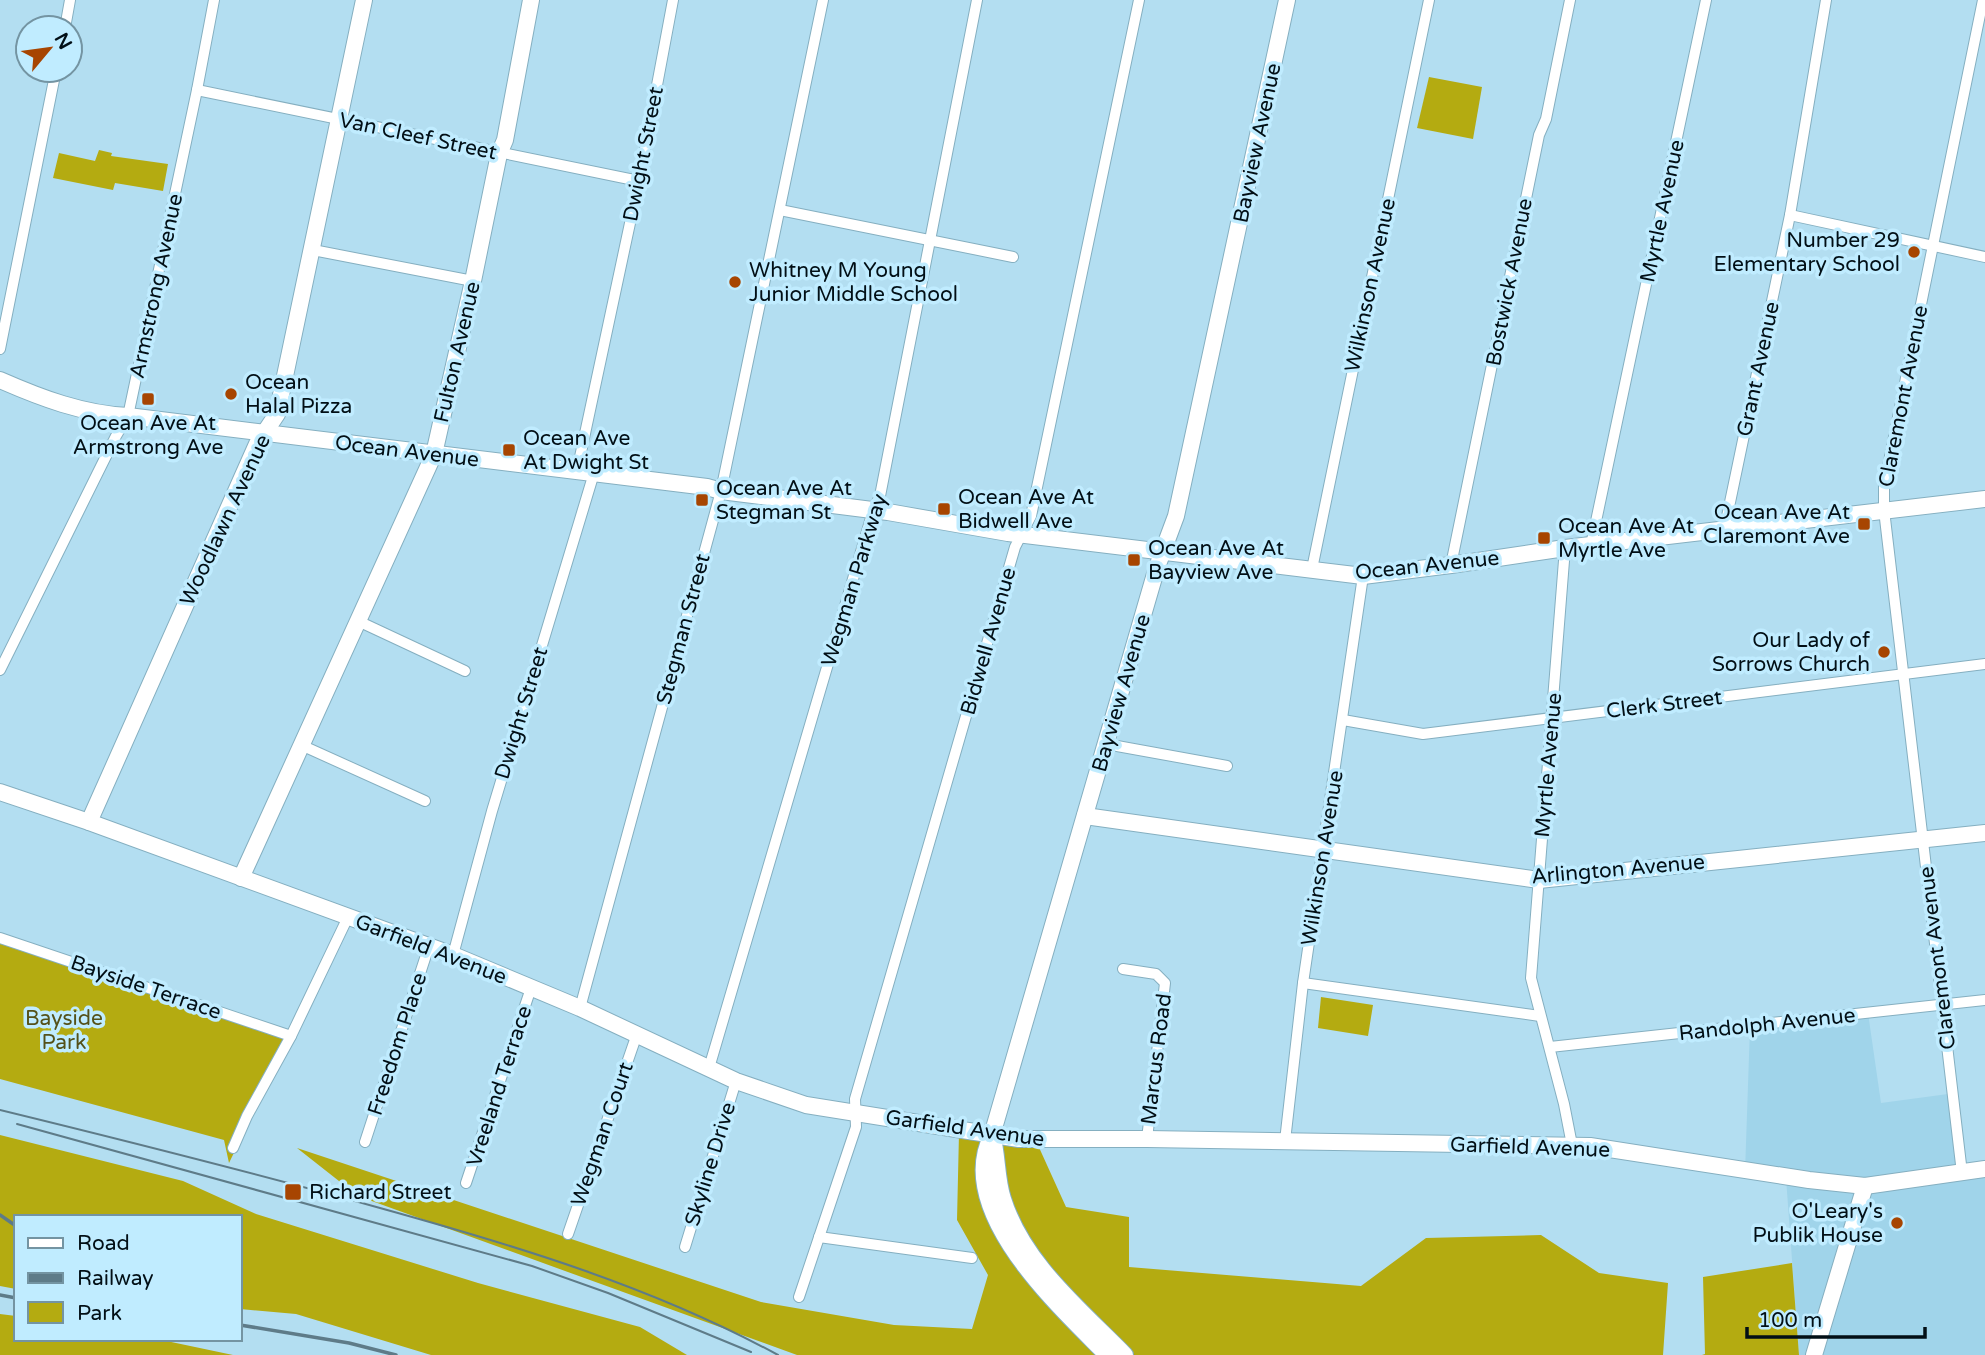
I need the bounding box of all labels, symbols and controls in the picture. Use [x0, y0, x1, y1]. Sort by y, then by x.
north arrow [14, 14, 84, 84]
text: N [50, 29, 76, 53]
street label: Bayview Avenue [1228, 61, 1287, 225]
street label: Dwight Street [618, 85, 669, 224]
street label: Van Cleef Street [337, 108, 499, 165]
street label: Myrtle Avenue [1635, 137, 1690, 285]
street label: Armstrong Avenue [125, 191, 188, 381]
street label: Wilkinson Avenue [1340, 196, 1401, 374]
street label: Bostwick Avenue [1481, 196, 1538, 368]
place label: Number 29 Elementary School [1713, 228, 1900, 277]
marker: Number 29 Elementary School [1906, 244, 1922, 260]
place label: Whitney M Young Junior Middle School [749, 258, 958, 307]
marker: Whitney M Young Junior Middle School [727, 274, 743, 290]
street label: Fulton Avenue [429, 279, 486, 425]
street label: Grant Avenue [1732, 299, 1785, 439]
street label: Claremont Avenue [1874, 303, 1933, 489]
place label: Ocean Halal Pizza [245, 370, 352, 419]
marker: Ocean Halal Pizza [223, 386, 239, 402]
marker: Ocean Ave At Armstrong Ave [140, 391, 156, 407]
place label: Ocean Ave At Armstrong Ave [73, 411, 223, 460]
place label: Ocean Ave At Dwight St [523, 426, 649, 475]
street label: Ocean Avenue [334, 430, 480, 473]
street label: Woodlawn Avenue [175, 431, 276, 610]
marker: Ocean Ave At Dwight St [501, 442, 517, 458]
place label: Ocean Ave At Stegman St [716, 476, 852, 525]
place label: Ocean Ave At Bidwell Ave [958, 485, 1094, 534]
street label: Wegman Parkway [816, 491, 893, 669]
marker: Ocean Ave At Stegman St [694, 492, 710, 508]
place label: Ocean Ave At Claremont Ave [1703, 500, 1850, 549]
marker: Ocean Ave At Bidwell Ave [936, 501, 952, 517]
place label: Ocean Ave At Myrtle Ave [1558, 514, 1694, 563]
marker: Ocean Ave At Claremont Ave [1856, 516, 1872, 532]
marker: Ocean Ave At Myrtle Ave [1536, 530, 1552, 546]
place label: Ocean Ave At Bayview Ave [1148, 536, 1284, 585]
street label: Ocean Avenue [1354, 545, 1501, 585]
street label: Stegman Street [651, 551, 716, 707]
marker: Ocean Ave At Bayview Ave [1126, 552, 1142, 568]
street label: Bidwell Avenue [955, 564, 1022, 718]
street label: Bayview Avenue [1087, 611, 1156, 775]
place label: Our Lady of Sorrows Church [1712, 628, 1870, 677]
street label: Dwight Street [490, 644, 553, 782]
marker: Our Lady of Sorrows Church [1876, 644, 1892, 660]
street label: Clerk Street [1605, 685, 1723, 724]
street label: Myrtle Avenue [1530, 692, 1567, 838]
street label: Wilkinson Avenue [1296, 769, 1349, 948]
street label: Arlington Avenue [1530, 849, 1706, 890]
street label: Claremont Avenue [1914, 865, 1961, 1051]
street label: Garfield Avenue [352, 909, 510, 990]
street label: Bayside Terrace [67, 950, 225, 1025]
street label: Freedom Place [363, 970, 432, 1119]
street label: Marcus Road [1136, 992, 1177, 1126]
street label: Vreeland Terrace [462, 1002, 537, 1170]
street label: Randolph Avenue [1678, 1003, 1857, 1046]
park label: Bayside Park [25, 1006, 103, 1055]
street label: Wegman Court [566, 1059, 639, 1209]
street label: Skyline Drive [680, 1099, 741, 1229]
street label: Garfield Avenue [884, 1105, 1046, 1152]
street label: Garfield Avenue [1450, 1132, 1611, 1163]
place label: Richard Street [309, 1180, 451, 1205]
marker: Richard Street [283, 1182, 303, 1202]
place label: O'Leary's Publik House [1753, 1199, 1883, 1248]
legend [14, 1215, 242, 1341]
marker: O'Leary's Publik House [1889, 1215, 1905, 1231]
text: Road [77, 1231, 130, 1256]
text: Railway [77, 1266, 154, 1291]
scale bar [1747, 1296, 1926, 1340]
text: Park [77, 1301, 122, 1326]
text: 100 m [1758, 1308, 1822, 1333]

